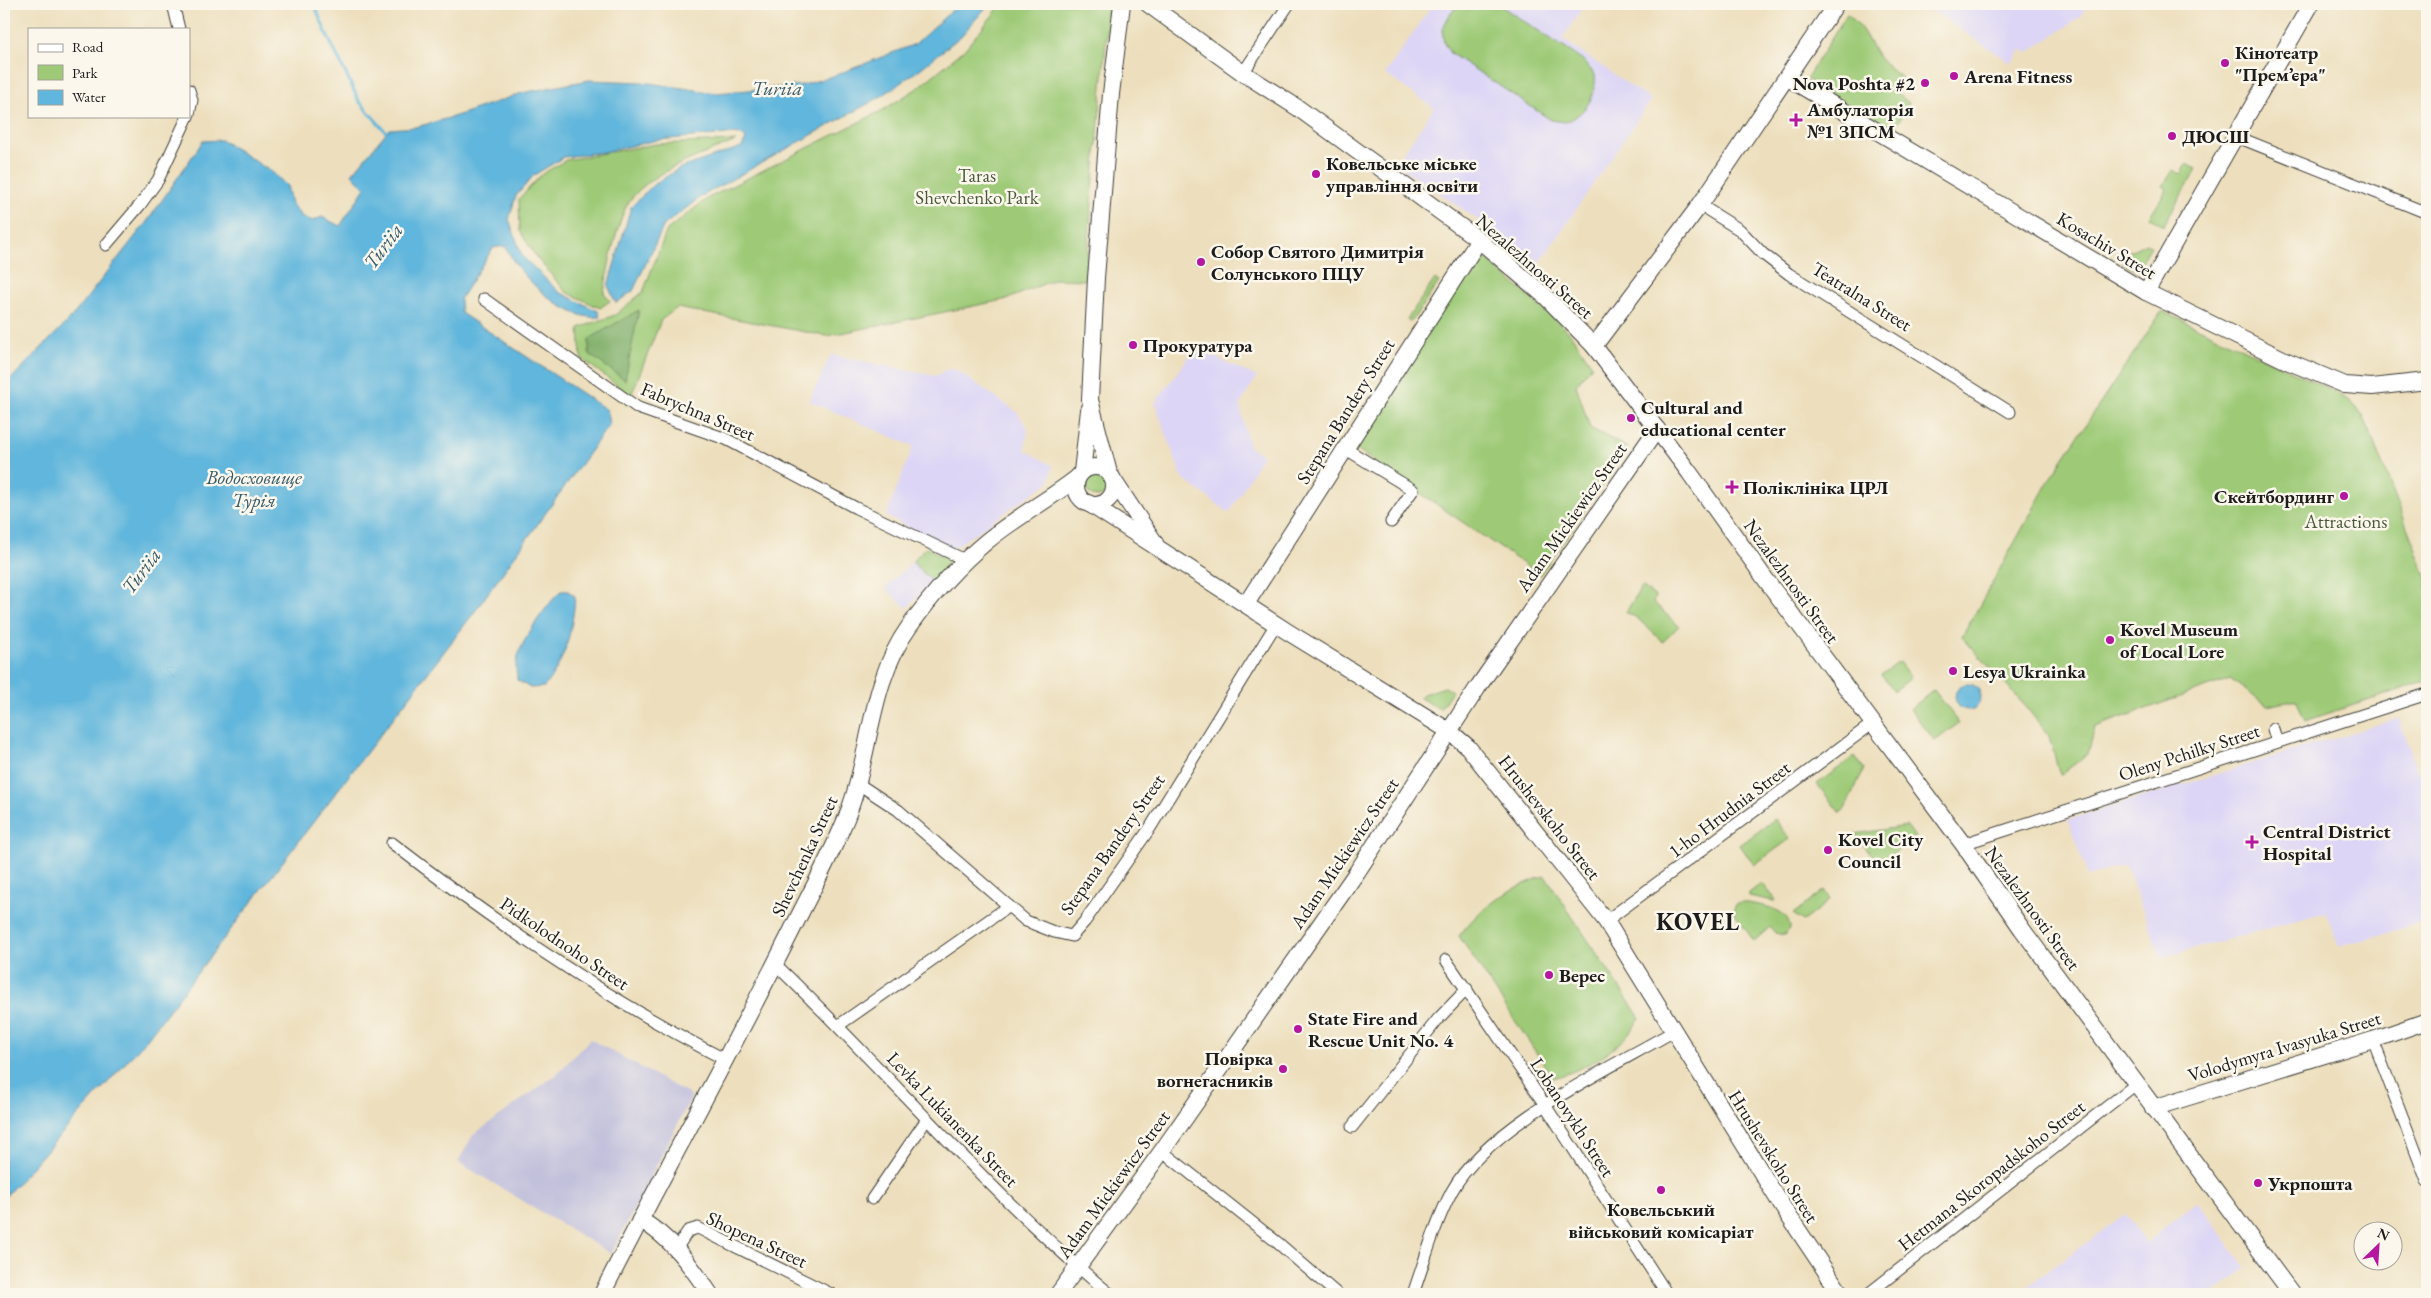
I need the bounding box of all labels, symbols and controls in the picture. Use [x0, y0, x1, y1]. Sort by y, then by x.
legend [28, 28, 190, 118]
text: Road [72, 37, 104, 56]
place label: Кінотеатр "Прем’єра" [2235, 40, 2326, 87]
marker: Кінотеатр "Прем’єра" [2219, 57, 2231, 69]
text: Park [72, 63, 99, 82]
place label: Arena Fitness [1963, 64, 2072, 89]
marker: Arena Fitness [1948, 70, 1960, 82]
place label: Nova Poshta #2 [1792, 71, 1915, 96]
water label: Turiia [752, 75, 802, 101]
marker: Nova Poshta #2 [1919, 77, 1931, 89]
text: Water [72, 87, 106, 106]
place label: Амбулаторія №1 ЗПСМ [1806, 97, 1914, 144]
marker: Амбулаторія №1 ЗПСМ [1789, 113, 1803, 127]
place label: ДЮСШ [2182, 124, 2249, 149]
marker: ДЮСШ [2166, 130, 2178, 142]
place label: Ковельське міське управління освіти [1326, 151, 1478, 198]
park label: Taras Shevchenko Park [915, 163, 1040, 210]
marker: Ковельське міське управління освіти [1310, 168, 1322, 180]
street label: Kosachiv Street [2052, 206, 2161, 285]
street label: Nezalezhnosti Street [1471, 208, 1599, 324]
water label: Turiia [357, 218, 409, 274]
place label: Собор Святого Димитрія Солунського ПЦУ [1211, 239, 1424, 286]
marker: Собор Святого Димитрія Солунського ПЦУ [1195, 256, 1207, 268]
street label: Teatralna Street [1807, 256, 1916, 337]
place label: Прокуратура [1143, 333, 1253, 358]
street label: Stepana Bandery Street [1291, 334, 1400, 489]
marker: Прокуратура [1127, 339, 1139, 351]
street label: Fabrychna Street [637, 376, 759, 447]
place label: Cultural and educational center [1641, 395, 1786, 442]
marker: Cultural and educational center [1625, 412, 1637, 424]
street label: Adam Mickiewicz Street [1510, 438, 1632, 598]
water label: Водосховище Турія [205, 464, 302, 513]
place label: Поліклініка ЦРЛ [1743, 475, 1888, 500]
marker: Поліклініка ЦРЛ [1725, 480, 1739, 494]
place label: Скейтбординг [2214, 484, 2334, 509]
marker: Скейтбординг [2338, 490, 2350, 502]
park label: Attractions [2304, 509, 2387, 534]
street label: Nezalezhnosti Street [1738, 514, 1845, 648]
water label: Turiia [115, 543, 167, 599]
place label: Kovel Museum of Local Lore [2120, 617, 2239, 664]
marker: Kovel Museum of Local Lore [2104, 634, 2116, 646]
place label: Lesya Ukrainka [1963, 659, 2087, 684]
marker: Lesya Ukrainka [1947, 665, 1959, 677]
street label: Oleny Pchilky Street [2115, 718, 2263, 787]
street label: Hrushevskoho Street [1493, 750, 1606, 885]
street label: 1-ho Hrudnia Street [1663, 755, 1795, 863]
street label: Stepana Bandery Street [1054, 769, 1170, 920]
street label: Adam Mickiewicz Street [1284, 773, 1404, 934]
street label: Shevchenka Street [765, 792, 843, 921]
place label: Central District Hospital [2263, 819, 2391, 866]
place label: Kovel City Council [1838, 827, 1924, 874]
marker: Central District Hospital [2245, 835, 2259, 849]
street label: Nezalezhnosti Street [1979, 841, 2086, 975]
marker: Kovel City Council [1822, 844, 1834, 856]
street label: Pidkolodnoho Street [495, 891, 634, 996]
district label: KOVEL [1656, 906, 1740, 937]
place label: Верес [1559, 963, 1605, 988]
marker: Верес [1543, 969, 1555, 981]
street label: Volodymyra Ivasyuka Street [2185, 1005, 2384, 1088]
place label: State Fire and Rescue Unit No. 4 [1308, 1006, 1454, 1053]
marker: State Fire and Rescue Unit No. 4 [1292, 1023, 1304, 1035]
street label: Levka Lukianenka Street [882, 1046, 1024, 1192]
place label: Повірка вогнегасників [1157, 1046, 1274, 1093]
street label: Lobanovykh Street [1525, 1053, 1621, 1182]
marker: Повірка вогнегасників [1277, 1063, 1289, 1075]
street label: Hrushevskoho Street [1723, 1085, 1825, 1227]
street label: Hetmana Skoropadskoho Street [1893, 1094, 2090, 1256]
street label: Adam Mickiewicz Street [1051, 1105, 1176, 1264]
place label: Укрпошта [2267, 1171, 2353, 1196]
marker: Укрпошта [2252, 1177, 2264, 1189]
marker: Ковельський військовий комісаріат [1655, 1184, 1667, 1196]
place label: Ковельський військовий комісаріат [1569, 1197, 1754, 1244]
street label: Shopena Street [702, 1205, 811, 1274]
north arrow [2354, 1220, 2404, 1270]
text: N [2375, 1224, 2393, 1245]

